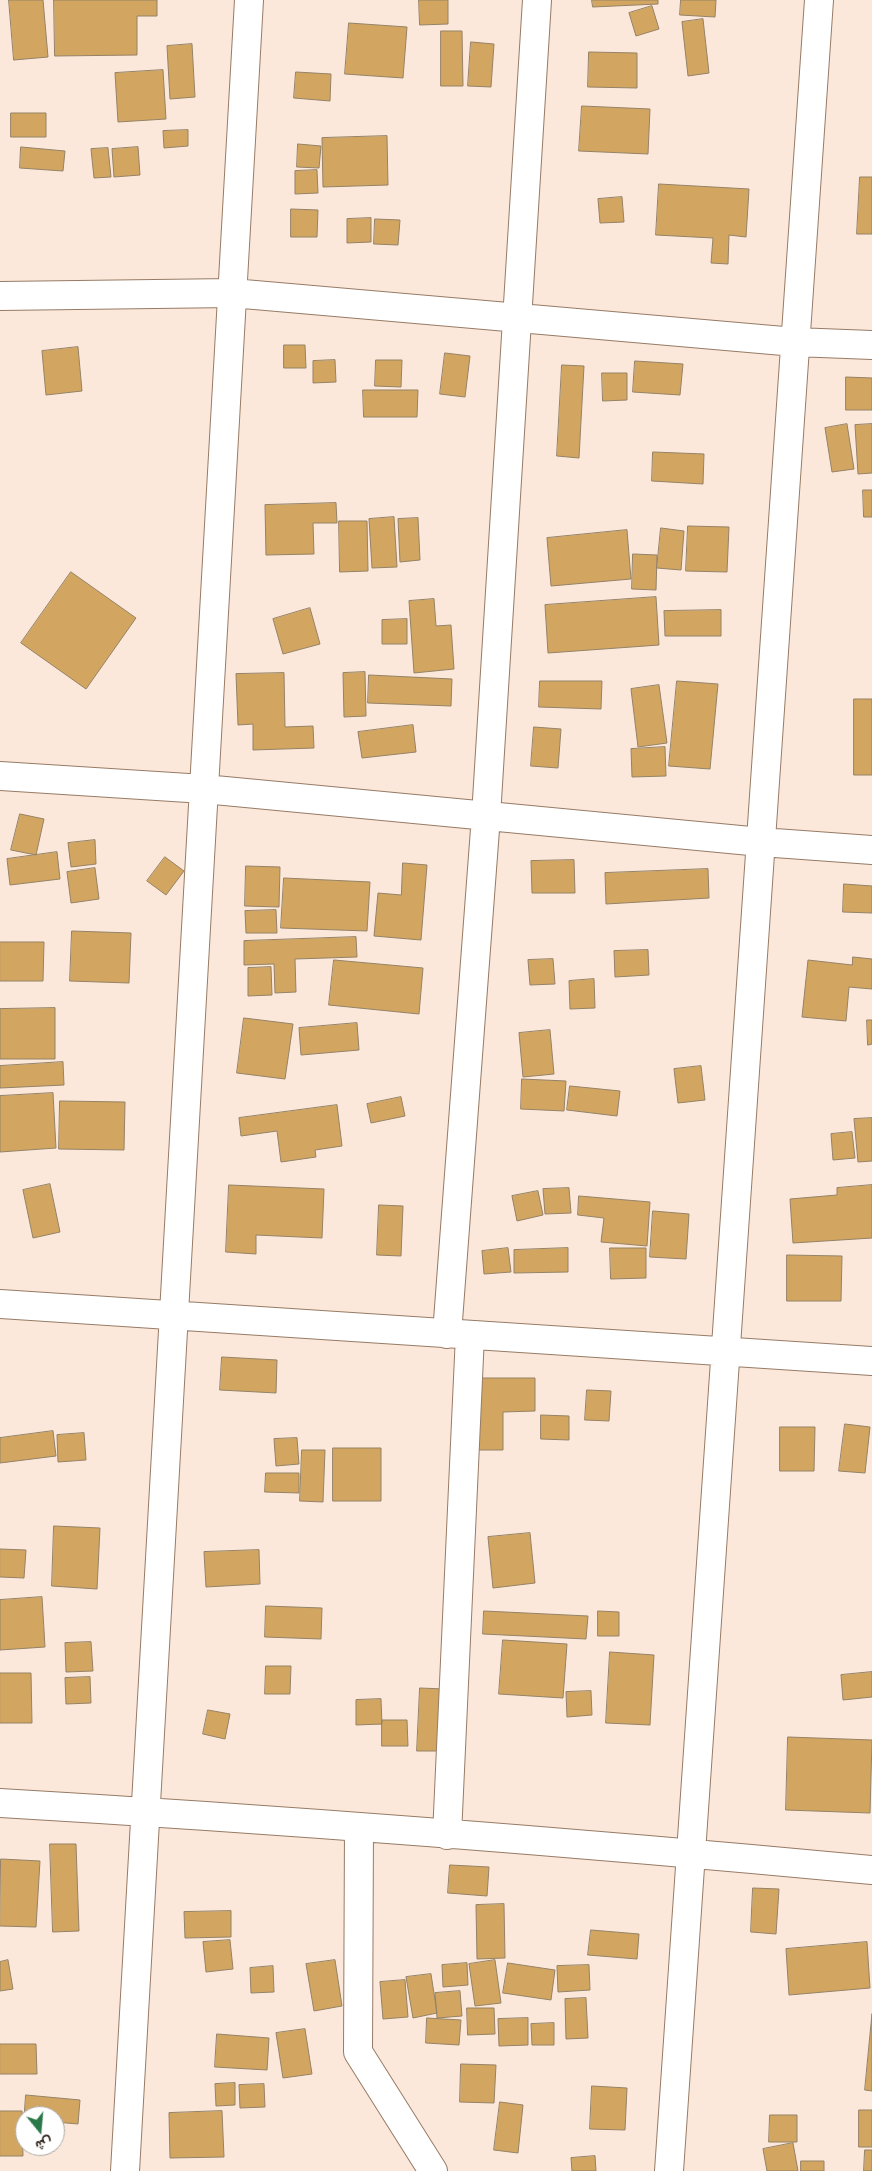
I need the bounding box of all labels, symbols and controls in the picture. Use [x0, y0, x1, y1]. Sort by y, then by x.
north arrow [15, 2106, 65, 2156]
text: ش [33, 2133, 55, 2155]

